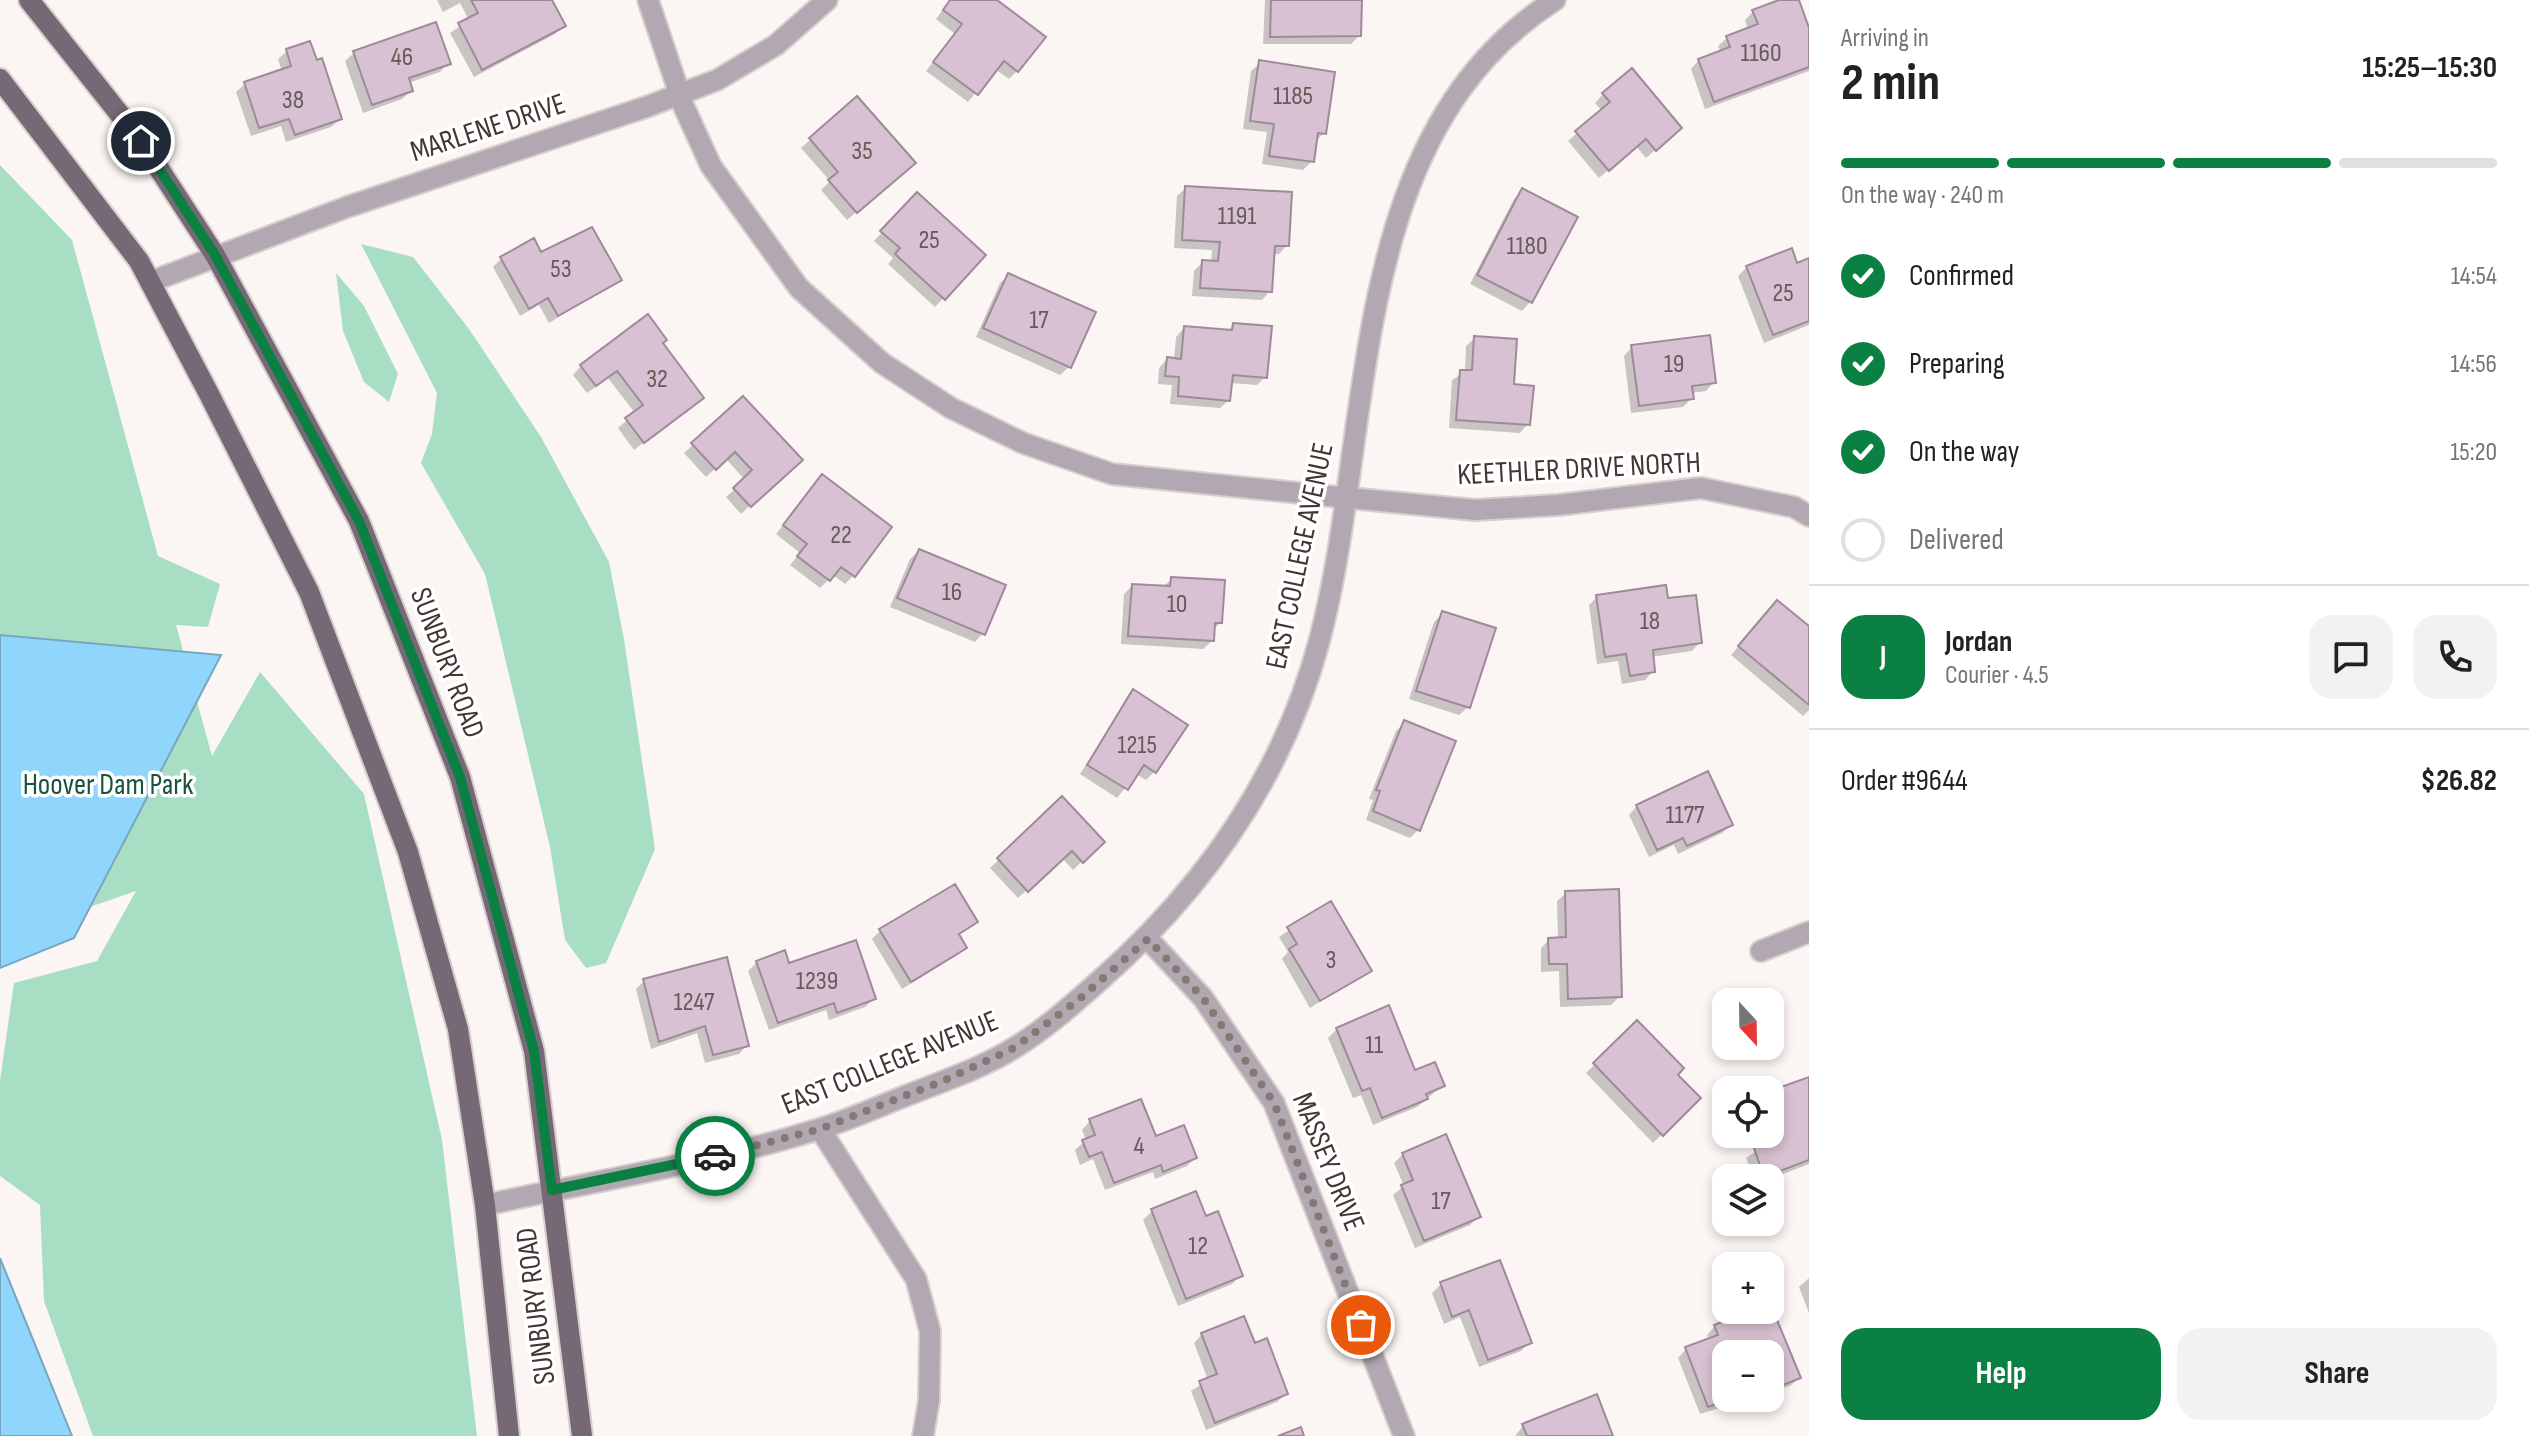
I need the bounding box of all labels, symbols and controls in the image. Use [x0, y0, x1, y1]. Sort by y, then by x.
text: Arriving in [1841, 23, 1929, 54]
house number: 1160 [1740, 38, 1782, 69]
house number: 46 [391, 42, 413, 73]
text: 15:25–15:30 [2362, 50, 2497, 86]
text: 2 min [1841, 52, 1940, 115]
house number: 1185 [1273, 81, 1313, 112]
house number: 38 [282, 85, 304, 116]
street label: MARLENE DRIVE [406, 86, 570, 170]
pin [107, 107, 175, 175]
icon: home [119, 119, 163, 163]
house number: 35 [851, 136, 873, 167]
text: On the way · 240 m [1841, 180, 2004, 211]
house number: 1191 [1218, 201, 1256, 232]
house number: 25 [918, 225, 940, 256]
house number: 1180 [1506, 231, 1548, 262]
house number: 53 [550, 254, 572, 285]
icon: check [1841, 254, 1885, 298]
text: Confirmed [1909, 258, 2014, 294]
text: 14:54 [2451, 261, 2497, 292]
house number: 25 [1772, 278, 1794, 309]
house number: 17 [1029, 305, 1049, 336]
icon: check [1841, 342, 1885, 386]
text: Preparing [1909, 346, 2005, 382]
house number: 19 [1664, 349, 1684, 380]
text: 14:56 [2450, 349, 2497, 380]
house number: 32 [646, 364, 668, 395]
icon: check [1841, 430, 1885, 474]
text: On the way [1909, 434, 2019, 470]
text: 15:20 [2450, 437, 2497, 468]
street label: EAST COLLEGE AVENUE [1258, 440, 1342, 672]
street label: KEETHLER DRIVE NORTH [1456, 445, 1702, 493]
house number: 22 [830, 520, 852, 551]
text: Delivered [1909, 522, 2004, 558]
house number: 16 [942, 577, 962, 608]
street label: SUNBURY ROAD [402, 583, 492, 743]
house number: 10 [1167, 589, 1187, 620]
house number: 18 [1640, 606, 1660, 637]
button: chat [2309, 615, 2393, 699]
button: phone [2413, 615, 2497, 699]
text: Jordan [1945, 624, 2012, 660]
text: J [1880, 639, 1886, 675]
text: Courier · 4.5 [1945, 660, 2049, 691]
house number: 1215 [1117, 730, 1157, 761]
text: Order #9644 [1841, 763, 1968, 799]
text: $26.82 [2421, 763, 2497, 799]
park label: Hoover Dam Park [23, 767, 194, 803]
house number: 1177 [1665, 800, 1705, 831]
house number: 3 [1326, 945, 1336, 976]
house number: 1239 [796, 966, 838, 997]
house number: 1247 [673, 987, 715, 1018]
north arrow [1712, 988, 1784, 1060]
map controls [1712, 988, 1784, 1412]
street label: EAST COLLEGE AVENUE [776, 1003, 1004, 1123]
house number: 11 [1365, 1030, 1383, 1061]
button: locate [1712, 1076, 1784, 1148]
street label: MASSEY DRIVE [1284, 1088, 1372, 1236]
courier [675, 1116, 755, 1196]
house number: 4 [1134, 1131, 1145, 1162]
icon: car [693, 1134, 737, 1178]
button: layers [1712, 1164, 1784, 1236]
house number: 17 [1431, 1186, 1451, 1217]
street label: SUNBURY ROAD [509, 1226, 563, 1386]
house number: 12 [1188, 1231, 1208, 1262]
button: + [1712, 1252, 1784, 1324]
pin [1327, 1291, 1395, 1359]
icon: bag [1339, 1303, 1383, 1347]
button: Help [1841, 1328, 2161, 1420]
button: Share [2177, 1328, 2497, 1420]
button: − [1712, 1340, 1784, 1412]

